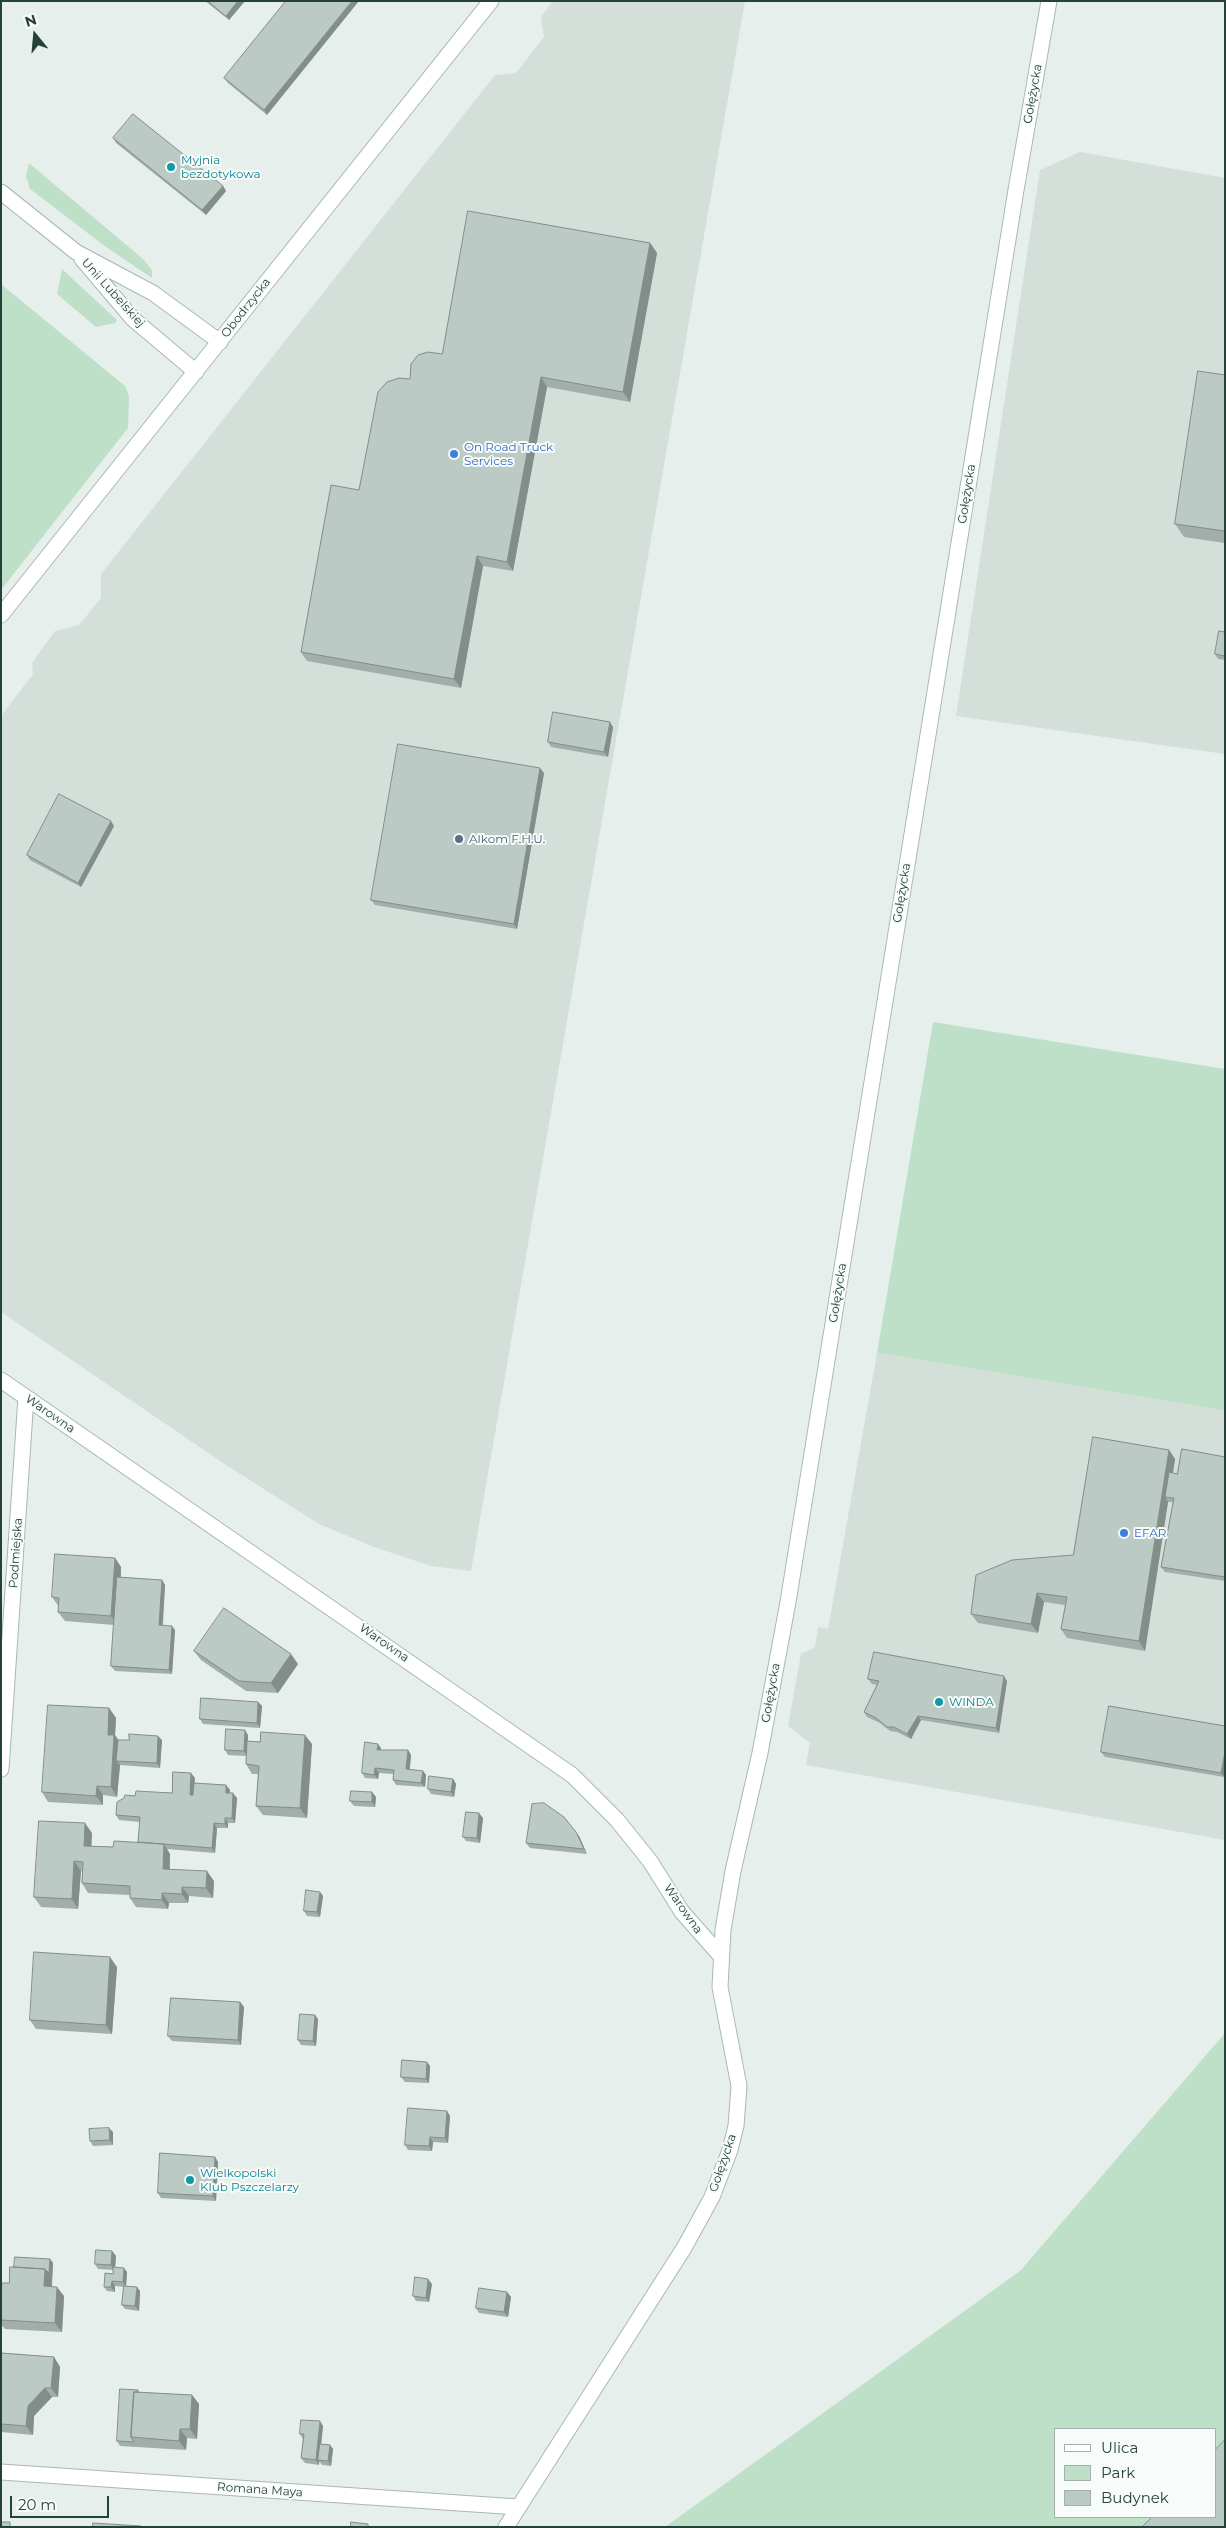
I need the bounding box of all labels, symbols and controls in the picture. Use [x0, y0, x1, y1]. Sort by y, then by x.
north arrow [10, 10, 60, 60]
text: N [23, 10, 39, 31]
street label: Gołężycka [1021, 63, 1045, 125]
place label: Myjnia bezdotykowa [181, 153, 261, 181]
marker: Myjnia bezdotykowa [165, 161, 177, 173]
street label: Unii Lubelskiej [78, 256, 148, 330]
street label: Obodrzycka [218, 275, 274, 341]
place label: On Road Truck Services [464, 440, 553, 468]
marker: On Road Truck Services [448, 448, 460, 460]
street label: Gołężycka [955, 463, 979, 525]
place label: Alkom F.H.U. [469, 832, 545, 846]
marker: Alkom F.H.U. [453, 833, 465, 845]
street label: Gołężycka [890, 862, 914, 924]
street label: Gołężycka [826, 1262, 850, 1324]
street label: Warowna [22, 1392, 78, 1436]
street label: Podmiejska [6, 1517, 26, 1589]
place label: EFAR [1134, 1526, 1167, 1540]
marker: EFAR [1118, 1527, 1130, 1539]
street label: Warowna [356, 1621, 412, 1665]
street label: Gołężycka [759, 1662, 783, 1724]
place label: WINDA [949, 1695, 994, 1709]
marker: WINDA [933, 1696, 945, 1708]
street label: Warowna [661, 1881, 705, 1937]
street label: Gołężycka [706, 2132, 740, 2194]
place label: Wielkopolski Klub Pszczelarzy [200, 2166, 299, 2194]
marker: Wielkopolski Klub Pszczelarzy [184, 2174, 196, 2186]
legend [1054, 2428, 1216, 2518]
text: Ulica [1101, 2438, 1138, 2457]
text: Park [1101, 2463, 1135, 2482]
street label: Romana Maya [217, 2480, 303, 2500]
scale bar [12, 2486, 111, 2518]
text: Budynek [1101, 2488, 1169, 2507]
text: 20 m [18, 2495, 56, 2514]

